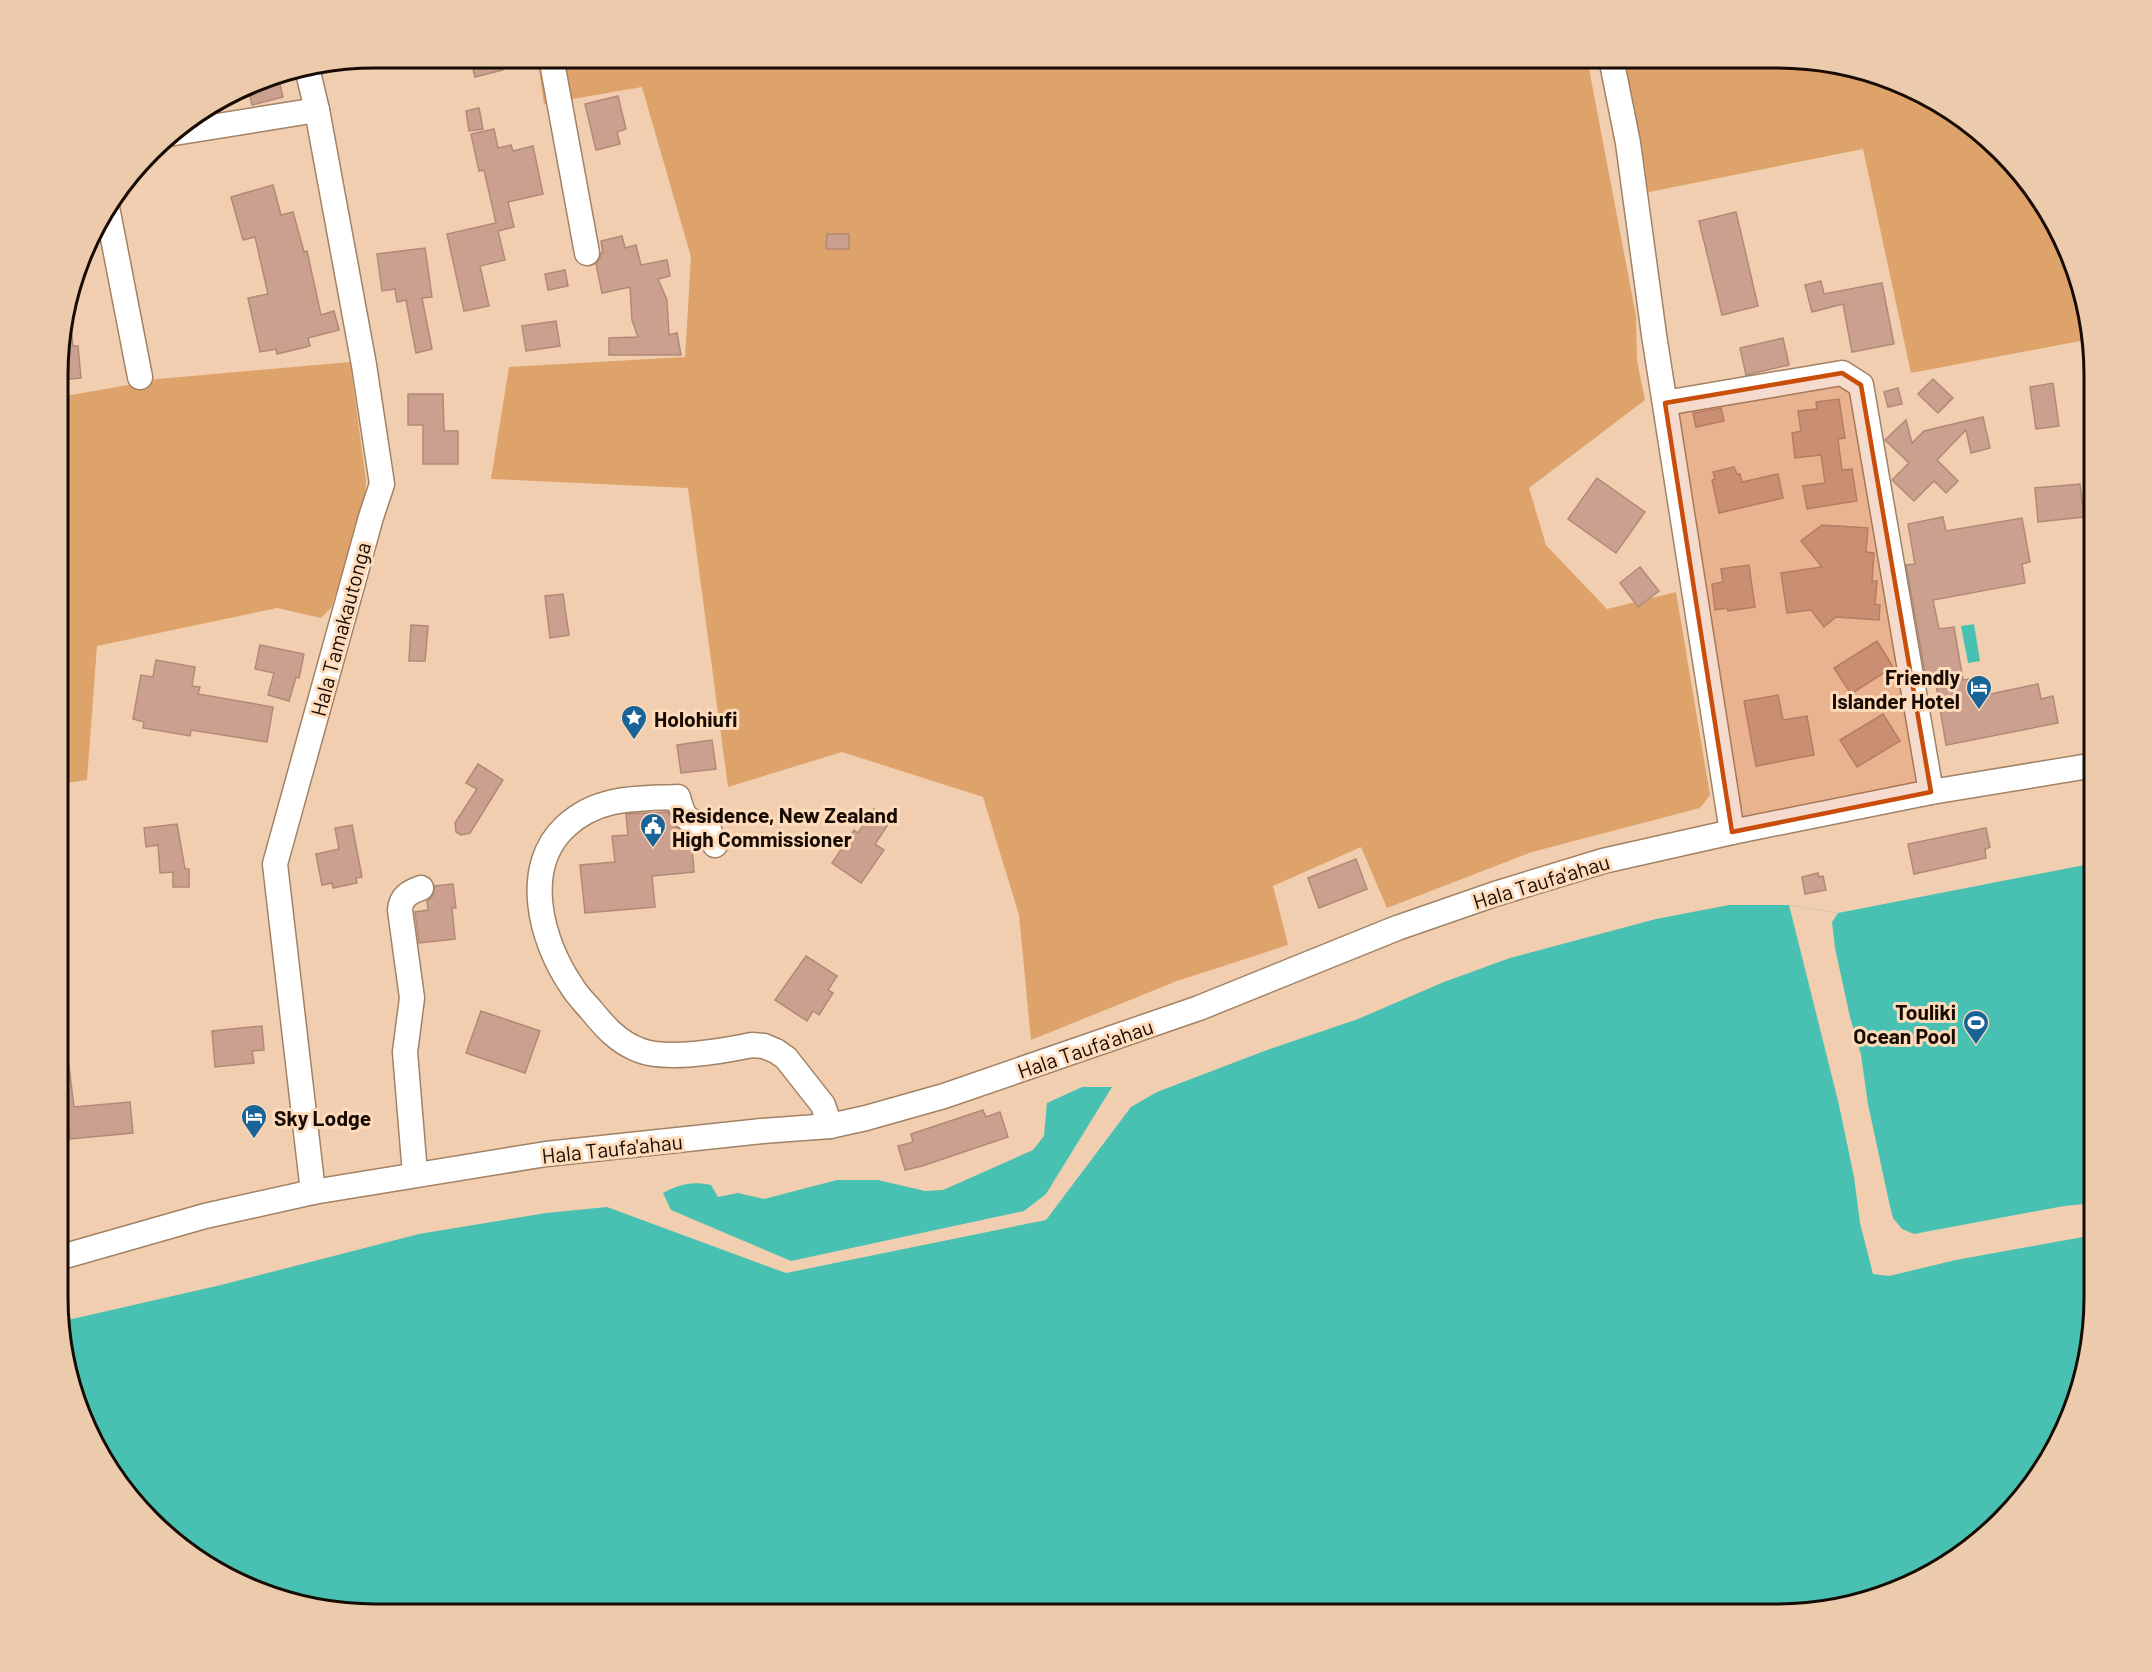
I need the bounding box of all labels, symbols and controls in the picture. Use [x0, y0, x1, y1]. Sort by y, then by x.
street label: Hala Tamakautonga [305, 539, 375, 719]
place label: Friendly Islander Hotel [1832, 664, 1960, 713]
hotel icon: Friendly Islander Hotel [1964, 673, 1994, 711]
place icon: Holohiufi [619, 703, 649, 741]
place label: Holohiufi [654, 706, 737, 731]
place label: Residence, New Zealand High Commissioner [672, 802, 898, 851]
public building icon: Residence, New Zealand High Commissioner [638, 811, 668, 849]
street label: Hala Taufa'ahau [1470, 848, 1612, 914]
place label: Touliki Ocean Pool [1853, 999, 1956, 1048]
sports icon: Touliki Ocean Pool [1961, 1008, 1991, 1046]
street label: Hala Taufa'ahau [1014, 1013, 1156, 1083]
hotel icon: Sky Lodge [239, 1102, 269, 1140]
place label: Sky Lodge [274, 1105, 371, 1130]
street label: Hala Taufa'ahau [540, 1128, 684, 1168]

